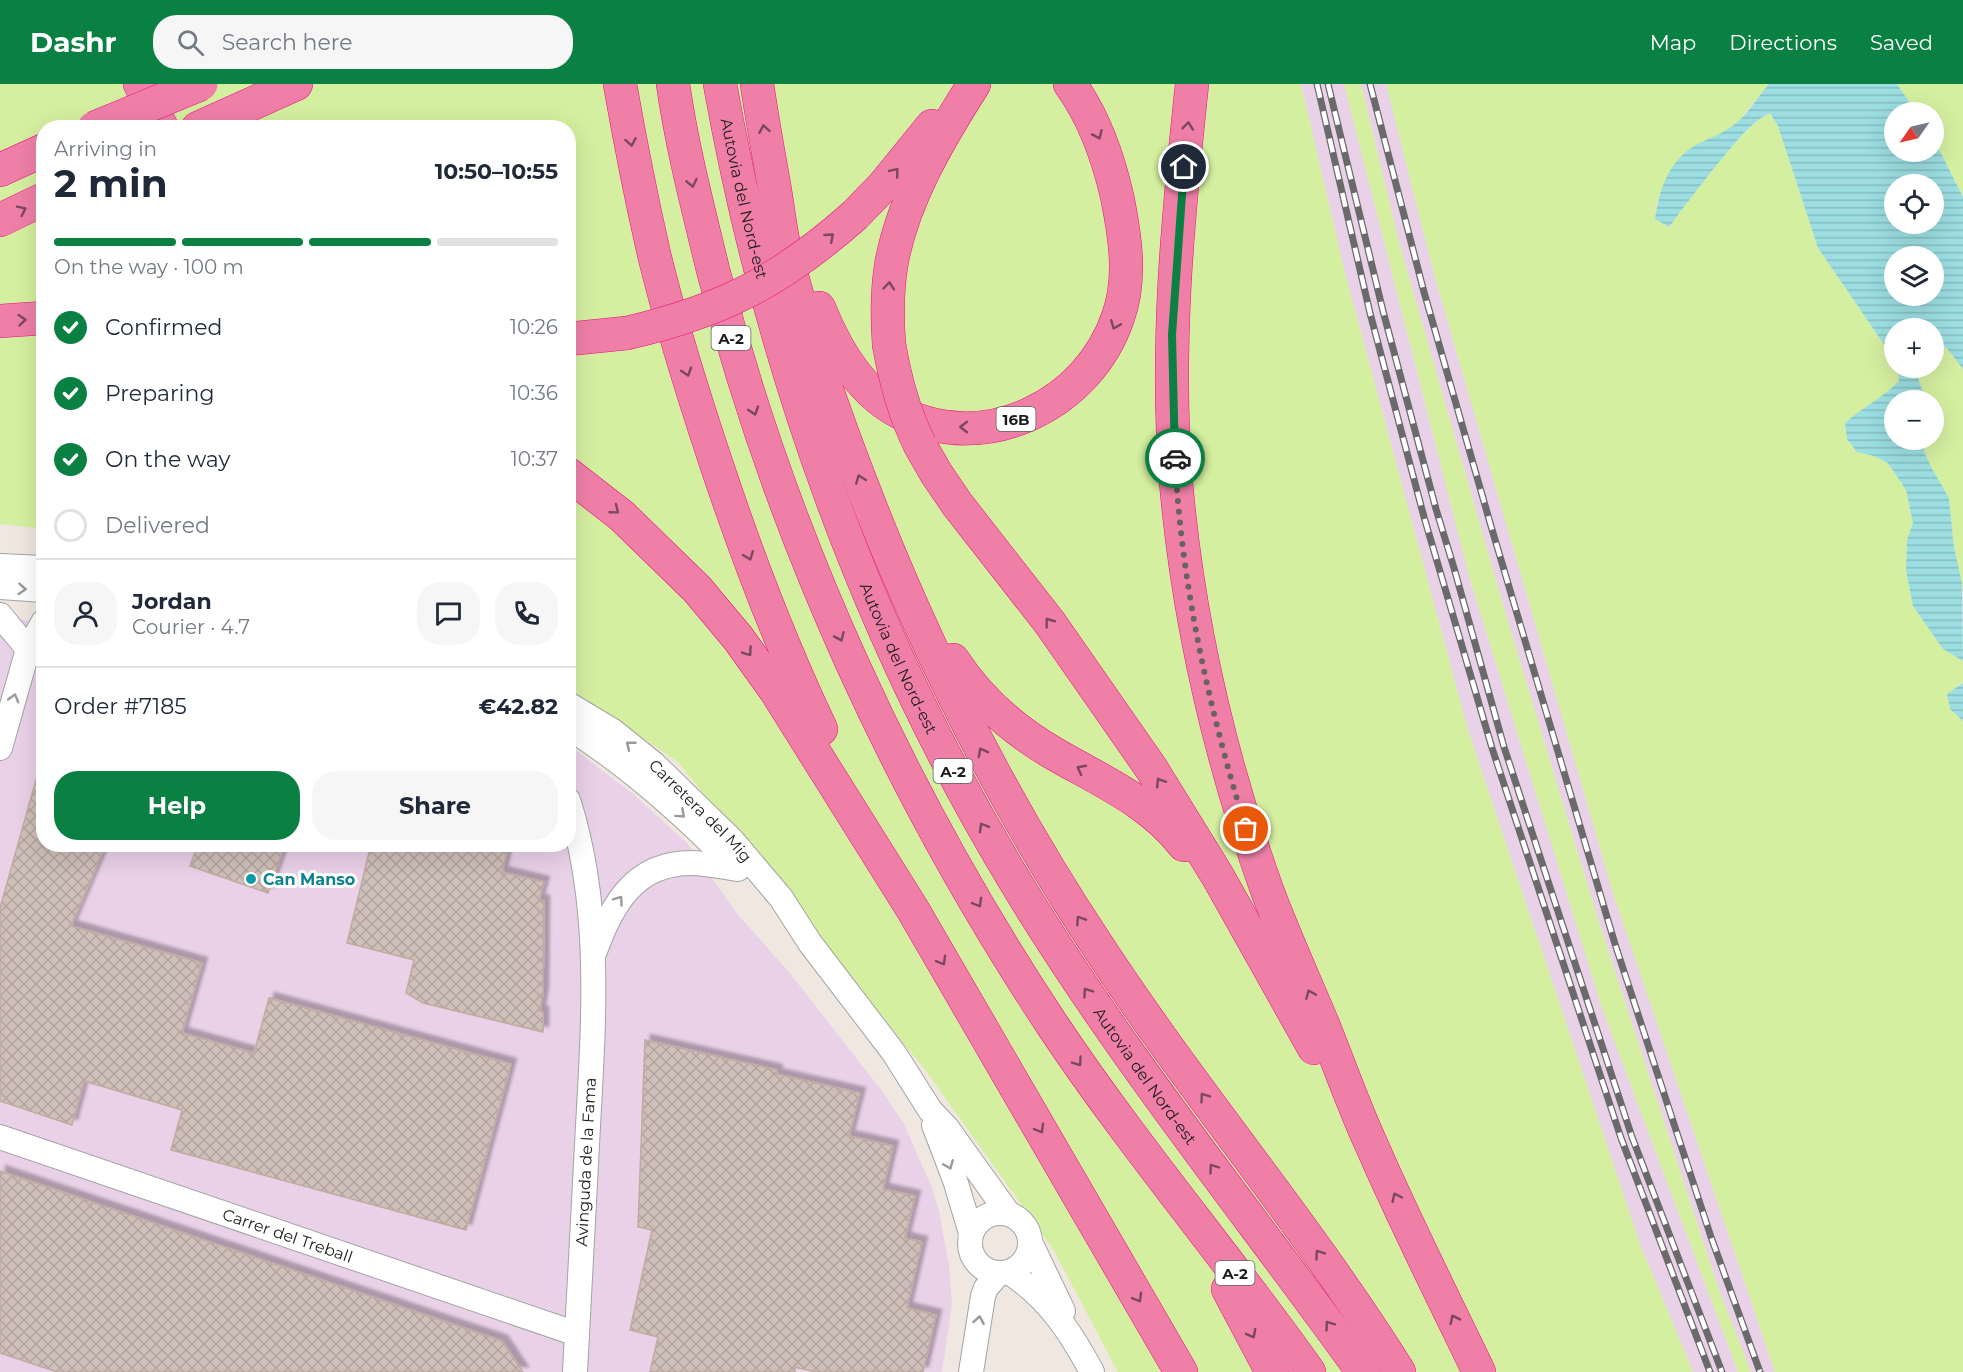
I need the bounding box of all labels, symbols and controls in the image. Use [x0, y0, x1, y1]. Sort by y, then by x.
search box [153, 15, 573, 69]
text: Dashr [30, 25, 117, 59]
icon: search [174, 26, 207, 59]
text: Search here [222, 29, 353, 56]
text: Map [1650, 30, 1696, 55]
text: Directions [1729, 30, 1837, 55]
text: Saved [1870, 30, 1933, 55]
north arrow [1884, 102, 1944, 162]
map controls [1884, 102, 1944, 450]
street label: Autovia del Nord-est [717, 116, 772, 281]
one-way arrow [1181, 121, 1194, 131]
one-way arrow [759, 125, 771, 134]
one-way arrow [1091, 129, 1103, 140]
text: Arriving in [54, 137, 157, 161]
one-way arrow [624, 137, 636, 146]
pin [1158, 141, 1209, 192]
icon: home [1167, 150, 1200, 183]
text: 10:50–10:55 [435, 158, 558, 185]
text: 2 min [54, 159, 168, 207]
one-way arrow [888, 168, 899, 179]
button: locate [1884, 174, 1944, 234]
one-way arrow [685, 177, 698, 187]
one-way arrow [15, 205, 26, 217]
one-way arrow [823, 233, 834, 244]
button: layers [1884, 246, 1944, 306]
text: On the way · 100 m [54, 255, 244, 279]
one-way arrow [882, 281, 895, 290]
icon: check [54, 311, 87, 344]
one-way arrow [17, 313, 26, 326]
text: Confirmed [105, 314, 222, 341]
text: 10:26 [510, 315, 558, 339]
button: + [1884, 318, 1944, 378]
one-way arrow [1110, 319, 1122, 330]
road number: A-2 [712, 326, 750, 350]
one-way arrow [679, 366, 692, 377]
icon: check [54, 377, 87, 410]
text: Preparing [105, 380, 214, 407]
text: 10:36 [510, 381, 558, 405]
button: − [1884, 390, 1944, 450]
one-way arrow [747, 405, 759, 416]
road number: 16B [996, 407, 1036, 431]
one-way arrow [959, 421, 968, 433]
courier [1145, 428, 1205, 488]
icon: car [1159, 442, 1192, 475]
icon: check [54, 443, 87, 476]
text: On the way [105, 446, 230, 473]
text: 10:37 [510, 447, 558, 471]
one-way arrow [854, 474, 867, 485]
one-way arrow [608, 503, 619, 514]
text: Delivered [105, 512, 210, 539]
one-way arrow [742, 550, 754, 561]
street label: Autovia del Nord-est [856, 580, 942, 737]
one-way arrow [17, 582, 26, 595]
button: person [54, 582, 117, 645]
button: chat [417, 582, 480, 645]
button: phone [495, 582, 558, 645]
text: Jordan [132, 588, 212, 615]
text: Courier · 4.7 [132, 615, 250, 639]
one-way arrow [1045, 618, 1056, 629]
one-way arrow [833, 631, 845, 642]
one-way arrow [741, 645, 752, 656]
one-way arrow [7, 693, 19, 704]
text: Order #7185 [54, 693, 187, 720]
text: €42.82 [479, 693, 558, 720]
one-way arrow [626, 741, 637, 752]
one-way arrow [978, 747, 989, 758]
street label: Carretera del Mig [645, 755, 756, 866]
road number: A-2 [934, 759, 972, 783]
one-way arrow [1077, 765, 1088, 776]
button: Help [54, 771, 300, 840]
button: Share [312, 771, 558, 840]
one-way arrow [1156, 778, 1168, 788]
pin [1220, 803, 1271, 854]
one-way arrow [674, 807, 685, 818]
icon: bag [1229, 812, 1262, 845]
one-way arrow [979, 823, 991, 833]
place label: Can Manso [263, 870, 355, 889]
marker: Can Manso [244, 872, 258, 886]
one-way arrow [612, 896, 623, 907]
one-way arrow [971, 897, 982, 907]
one-way arrow [1076, 916, 1087, 927]
one-way arrow [935, 955, 947, 965]
one-way arrow [1083, 988, 1094, 999]
one-way arrow [1305, 989, 1317, 1000]
street label: Autovia del Nord-est [1090, 1004, 1201, 1149]
one-way arrow [1071, 1056, 1082, 1067]
street label: Avinguda de la Fama [572, 1077, 600, 1247]
one-way arrow [1200, 1092, 1211, 1103]
one-way arrow [1033, 1123, 1045, 1133]
one-way arrow [942, 1159, 954, 1170]
one-way arrow [1210, 1163, 1221, 1174]
one-way arrow [1391, 1192, 1403, 1203]
street label: Carrer del Treball [220, 1204, 355, 1266]
one-way arrow [1315, 1250, 1326, 1261]
road number: A-2 [1216, 1261, 1254, 1285]
one-way arrow [1131, 1292, 1142, 1302]
one-way arrow [1450, 1315, 1462, 1326]
one-way arrow [972, 1316, 984, 1325]
one-way arrow [1325, 1320, 1336, 1331]
one-way arrow [1245, 1328, 1256, 1338]

